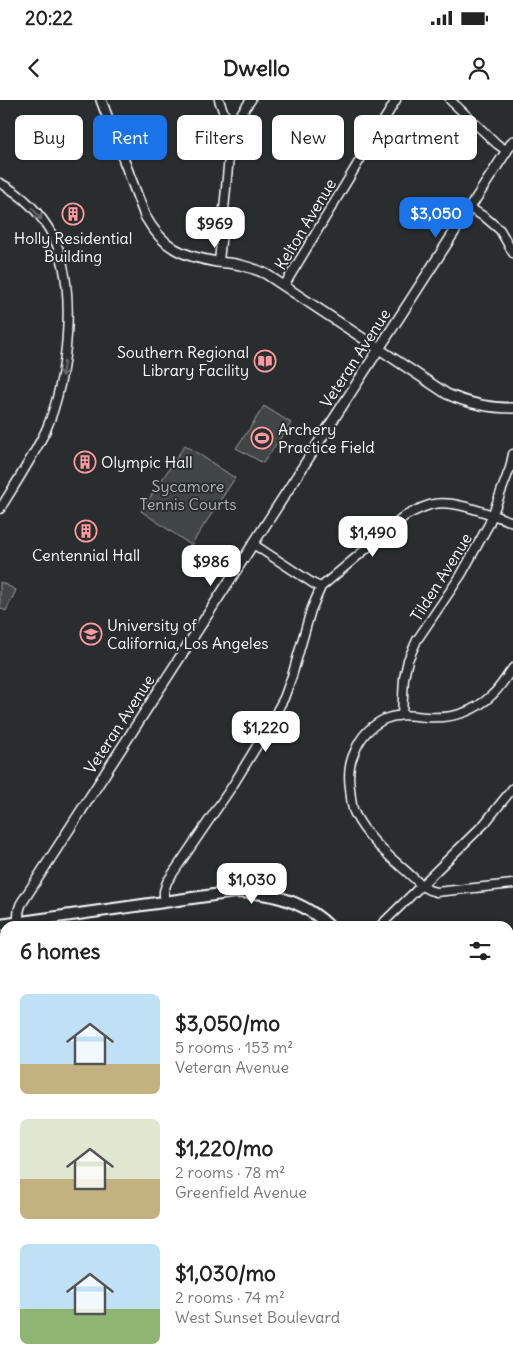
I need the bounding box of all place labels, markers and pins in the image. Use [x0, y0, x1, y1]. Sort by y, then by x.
pin: $3,050 [395, 196, 477, 239]
building icon: Holly Residential Building [61, 202, 85, 226]
pin: $969 [185, 206, 245, 249]
place label: Holly Residential Building [14, 228, 132, 266]
place label: Southern Regional Library Facility [117, 342, 249, 380]
library icon: Southern Regional Library Facility [253, 349, 277, 373]
place label: Archery Practice Field [278, 419, 375, 457]
sports icon: Archery Practice Field [250, 426, 274, 450]
building icon: Olympic Hall [73, 450, 97, 474]
place label: Olympic Hall [101, 452, 193, 472]
pin: $1,490 [332, 516, 414, 558]
building icon: Centennial Hall [74, 519, 98, 543]
pin: $986 [181, 544, 241, 587]
place label: Centennial Hall [32, 545, 140, 565]
place label: University of California, Los Angeles [107, 615, 269, 653]
school or university icon: University of California, Los Angeles [79, 622, 103, 646]
pin: $1,220 [225, 710, 307, 753]
pin: $1,030 [211, 862, 293, 905]

